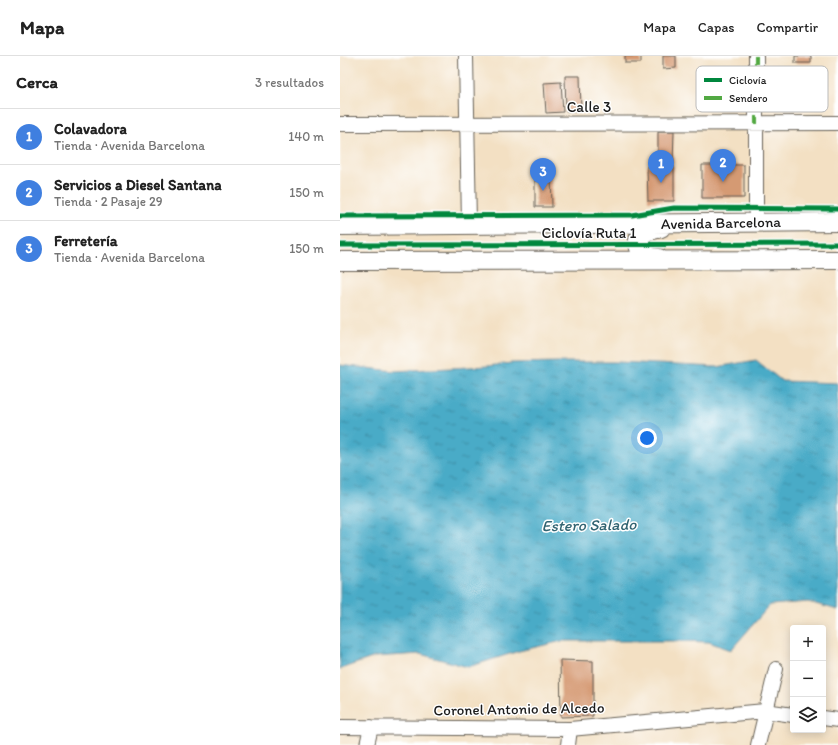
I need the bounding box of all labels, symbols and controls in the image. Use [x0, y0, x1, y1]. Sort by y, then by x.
text: Mapa [20, 16, 64, 39]
text: Mapa [643, 19, 676, 36]
text: Capas [698, 19, 735, 36]
text: Compartir [757, 19, 818, 36]
legend [696, 66, 828, 112]
text: Cerca [16, 72, 58, 92]
text: Ciclovía [729, 74, 767, 87]
text: 3 resultados [255, 75, 324, 90]
text: Sendero [729, 92, 768, 105]
street label: Calle 3 [567, 98, 611, 116]
text: Colavadora [54, 120, 127, 138]
text: 1 [26, 129, 32, 144]
text: 140 m [288, 129, 324, 144]
text: Tienda · Avenida Barcelona [54, 138, 205, 153]
pin: 2 [710, 149, 736, 182]
pin: 1 [648, 150, 674, 183]
pin: 3 [530, 158, 556, 191]
text: Servicios a Diesel Santana [54, 176, 222, 194]
text: 2 [26, 185, 32, 200]
text: 150 m [289, 185, 324, 200]
text: Tienda · 2 Pasaje 29 [54, 194, 163, 209]
street label: Avenida Barcelona [661, 213, 781, 233]
street label: Ciclovía Ruta 1 [541, 224, 637, 242]
text: Ferretería [54, 232, 118, 250]
text: 3 [25, 241, 33, 256]
text: 150 m [289, 241, 324, 256]
text: Tienda · Avenida Barcelona [54, 250, 205, 265]
your location [637, 428, 657, 448]
water label: Estero Salado [542, 515, 637, 535]
map controls [790, 625, 826, 733]
button: + [790, 625, 826, 661]
button: − [790, 661, 826, 697]
button: layers [790, 697, 826, 733]
street label: Coronel Antonio de Alcedo [433, 699, 605, 719]

